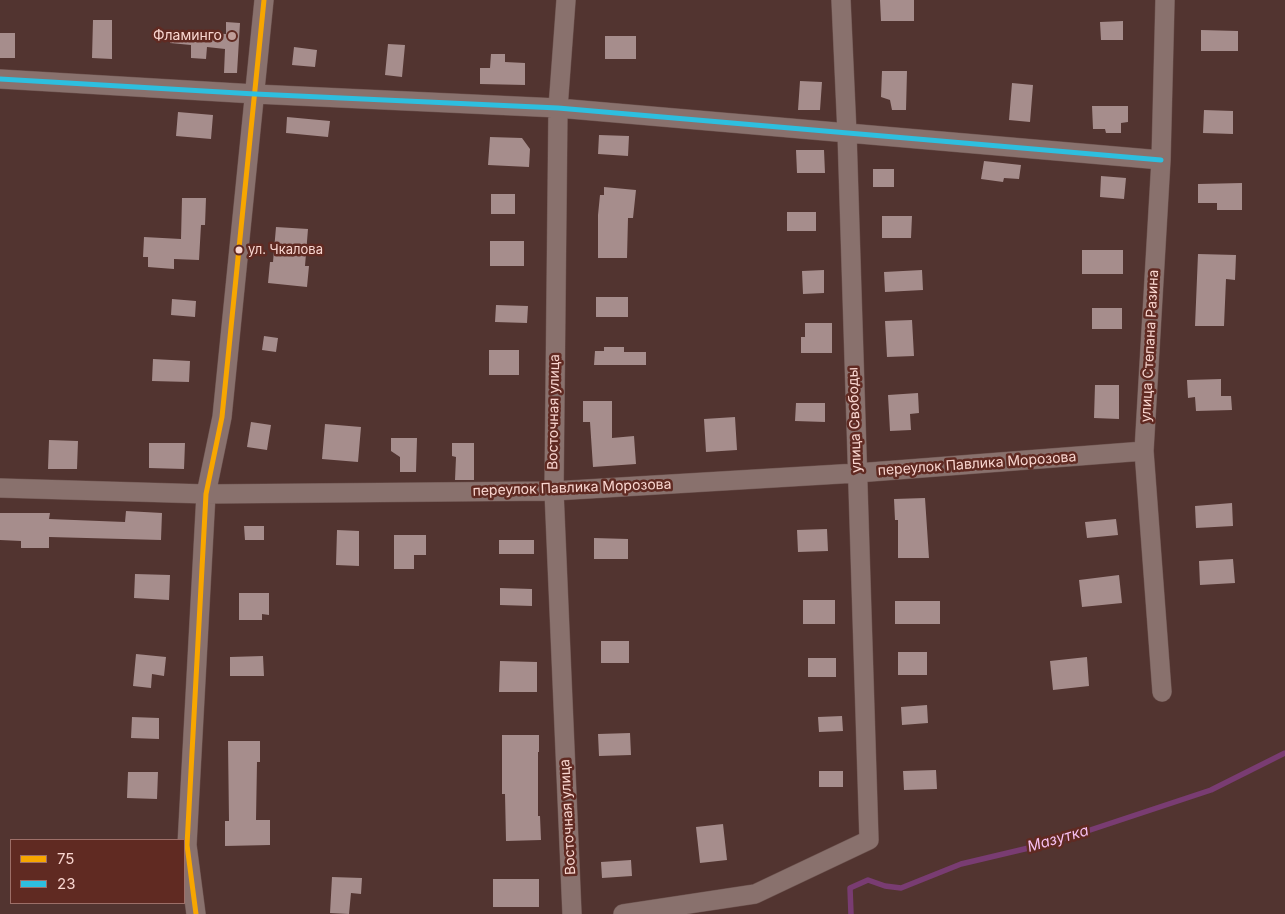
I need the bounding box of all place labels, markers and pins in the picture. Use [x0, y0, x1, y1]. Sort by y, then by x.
place label: Фламинго [153, 28, 222, 44]
marker: Фламинго [226, 30, 238, 42]
place label: ул. Чкалова [248, 242, 323, 258]
marker: ул. Чкалова [234, 245, 244, 255]

